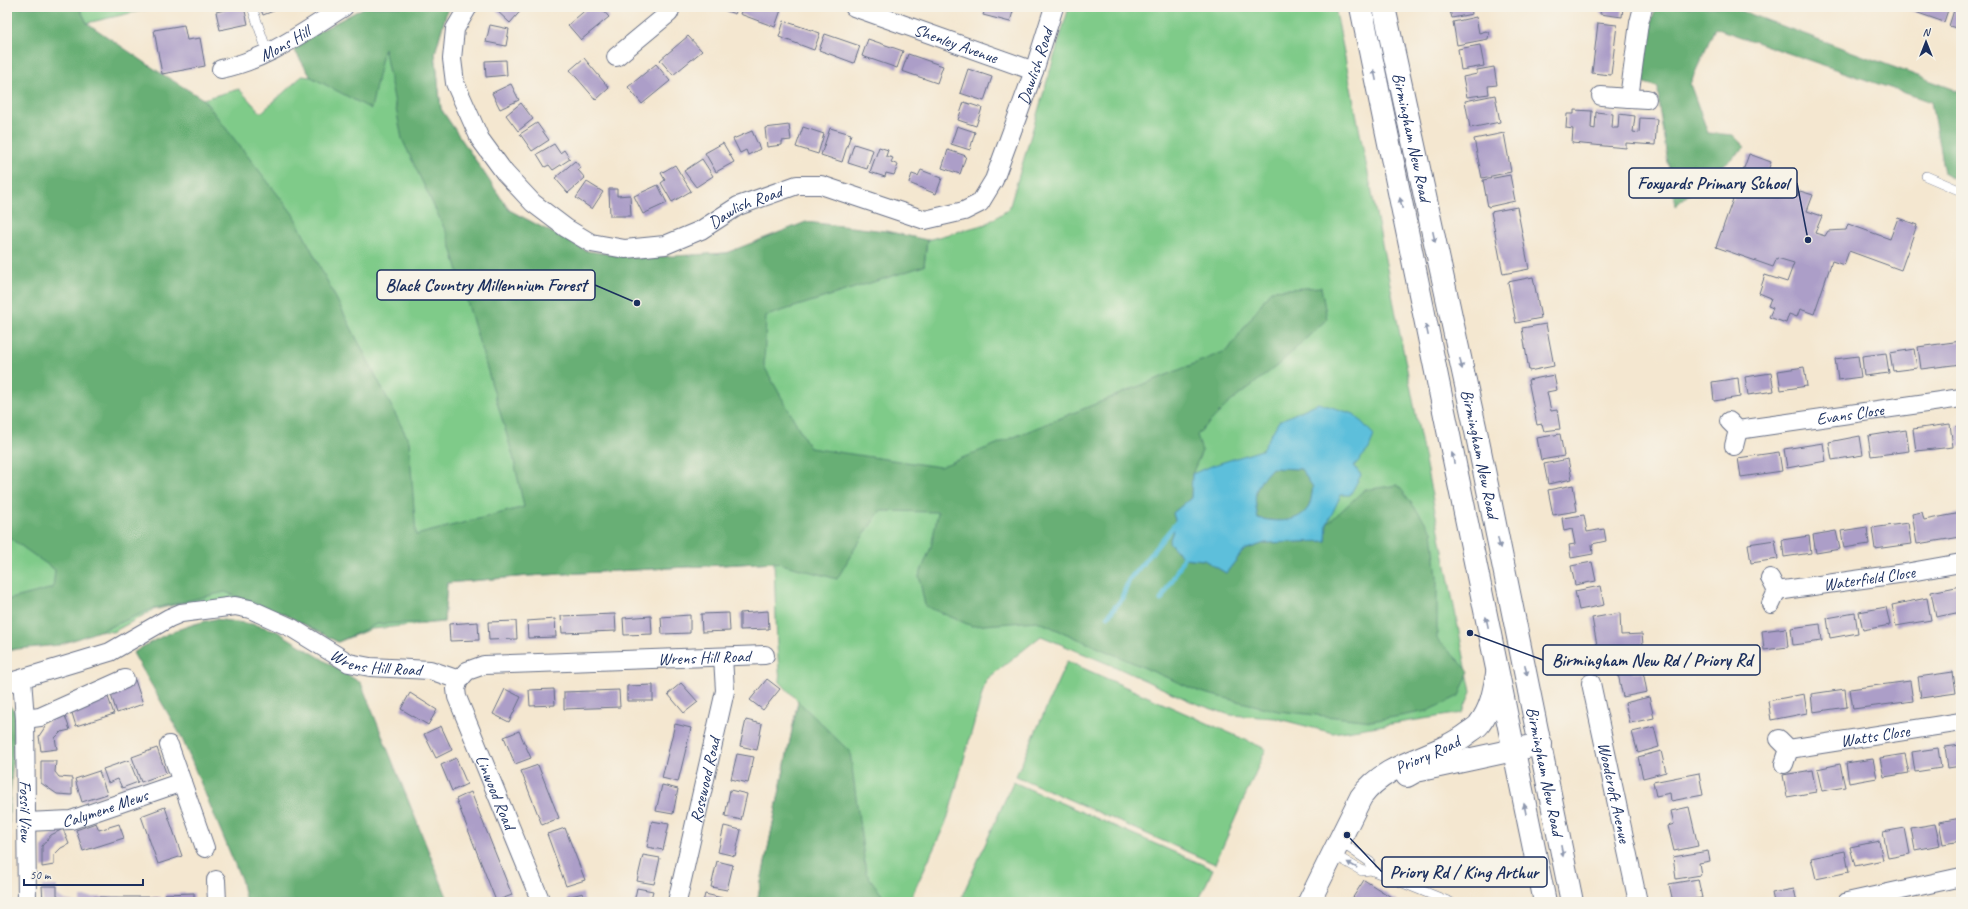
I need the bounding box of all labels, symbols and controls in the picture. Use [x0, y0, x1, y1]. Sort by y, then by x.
street label: Shenley Avenue [911, 19, 1002, 69]
street label: Mons Hill [256, 20, 317, 66]
north arrow [1906, 22, 1946, 62]
street label: Dawlish Road [1013, 23, 1059, 107]
text: N [1923, 25, 1932, 39]
one-way arrow [1372, 69, 1378, 82]
street label: Birmingham New Road [1388, 71, 1437, 207]
callout: Foxyards Primary School [1629, 168, 1797, 198]
text: Foxyards Primary School [1637, 172, 1792, 194]
street label: Dawlish Road [705, 180, 788, 233]
one-way arrow [1398, 197, 1404, 209]
one-way arrow [1431, 230, 1437, 243]
callout: Black Country Millennium Forest [377, 270, 595, 300]
text: Black Country Millennium Forest [385, 274, 590, 296]
one-way arrow [1424, 324, 1430, 336]
one-way arrow [1459, 357, 1465, 370]
street label: Birmingham New Road [1456, 388, 1504, 523]
street label: Evans Close [1815, 399, 1886, 430]
one-way arrow [1450, 451, 1456, 464]
one-way arrow [1497, 537, 1503, 549]
street label: Waterfield Close [1822, 561, 1918, 595]
one-way arrow [1483, 616, 1489, 628]
street label: Wrens Hill Road [326, 644, 424, 681]
street label: Wrens Hill Road [658, 645, 753, 670]
callout: Birmingham New Rd / Priory Rd [1543, 645, 1760, 675]
text: Birmingham New Rd / Priory Rd [1552, 649, 1755, 671]
one-way arrow [1523, 664, 1529, 676]
street label: Birmingham New Road [1521, 705, 1569, 841]
street label: Watts Close [1839, 720, 1912, 752]
street label: Priory Road [1392, 730, 1466, 778]
street label: Rosewood Road [685, 733, 726, 825]
street label: Woodcroft Avenue [1593, 740, 1635, 846]
street label: Linwood Road [471, 752, 521, 834]
street label: Fossil View [15, 780, 36, 843]
street label: Calymene Mews [62, 784, 153, 831]
one-way arrow [1522, 803, 1528, 815]
one-way arrow [1559, 845, 1565, 857]
callout: Priory Rd / King Arthur [1382, 857, 1547, 887]
scale bar [24, 861, 143, 887]
one-way arrow [1346, 861, 1358, 868]
text: Priory Rd / King Arthur [1390, 861, 1541, 883]
text: 50 m [30, 867, 52, 883]

